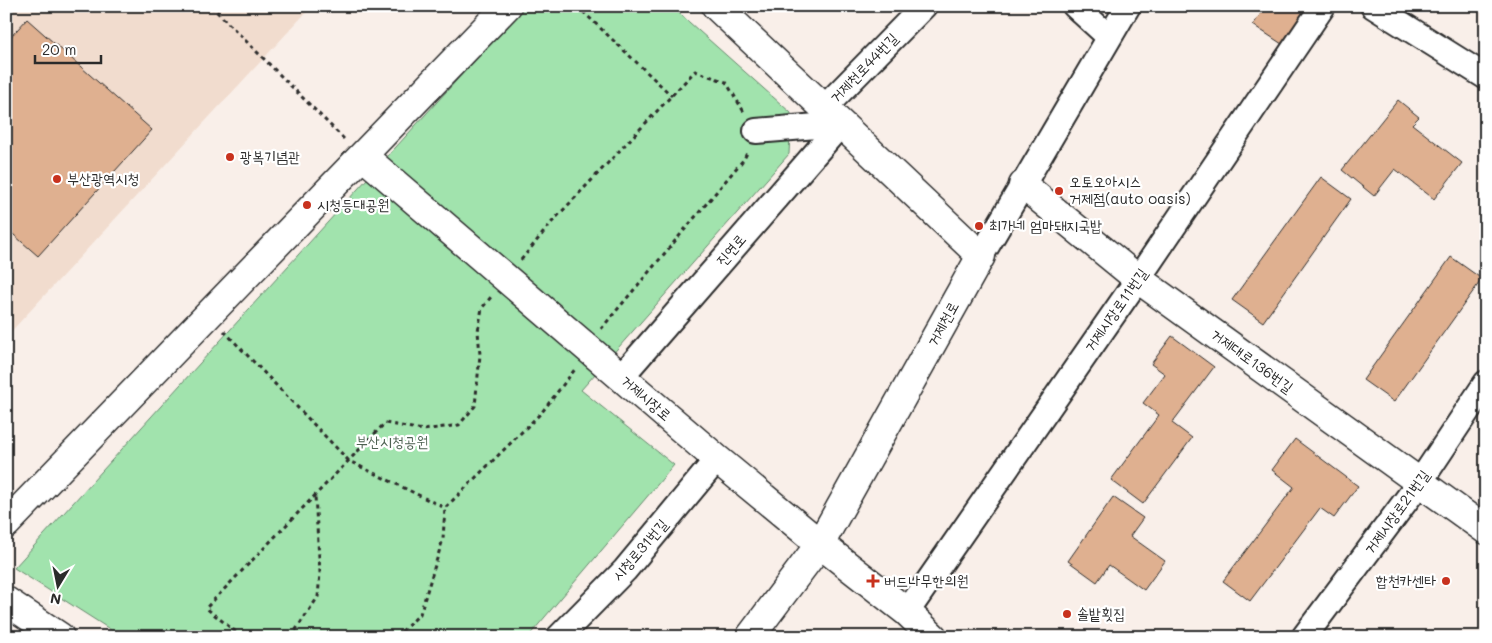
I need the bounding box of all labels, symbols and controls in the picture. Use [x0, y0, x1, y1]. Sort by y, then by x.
street label: 거제천로44번길 [825, 28, 902, 107]
scale bar [35, 32, 101, 64]
text: 20 m [42, 39, 76, 59]
place label: 광복기념관 [240, 146, 300, 166]
marker: 광복기념관 [224, 151, 236, 163]
place label: 부산광역시청 [67, 168, 139, 188]
place label: 오토오아시스 거제점(auto oasis) [1069, 171, 1191, 208]
marker: 부산광역시청 [51, 173, 63, 185]
marker: 오토오아시스 거제점(auto oasis) [1053, 185, 1065, 197]
place label: 시청등대공원 [317, 194, 389, 214]
marker: 시청등대공원 [301, 199, 313, 211]
place label: 최가네 엄마돼지국밥 [989, 215, 1102, 235]
marker: 최가네 엄마돼지국밥 [973, 220, 985, 232]
street label: 진연로 [711, 229, 750, 270]
street label: 거제시장로11번길 [1079, 264, 1151, 355]
street label: 거제천로 [922, 298, 963, 349]
street label: 거제대로136번길 [1207, 324, 1298, 397]
street label: 거제시장로 [617, 370, 676, 425]
park label: 부산시청공원 [356, 431, 428, 451]
street label: 거제시장로21번길 [1359, 465, 1434, 558]
street label: 시청로31번길 [607, 514, 672, 585]
north arrow [32, 560, 82, 610]
place label: 버드나무한의원 [884, 570, 969, 590]
place label: 합천카센타 [1376, 570, 1436, 590]
marker: 버드나무한의원 [866, 574, 880, 588]
marker: 합천카센타 [1440, 575, 1452, 587]
text: N [49, 589, 63, 610]
place label: 솔밭횟집 [1077, 603, 1125, 623]
marker: 솔밭횟집 [1061, 608, 1073, 620]

